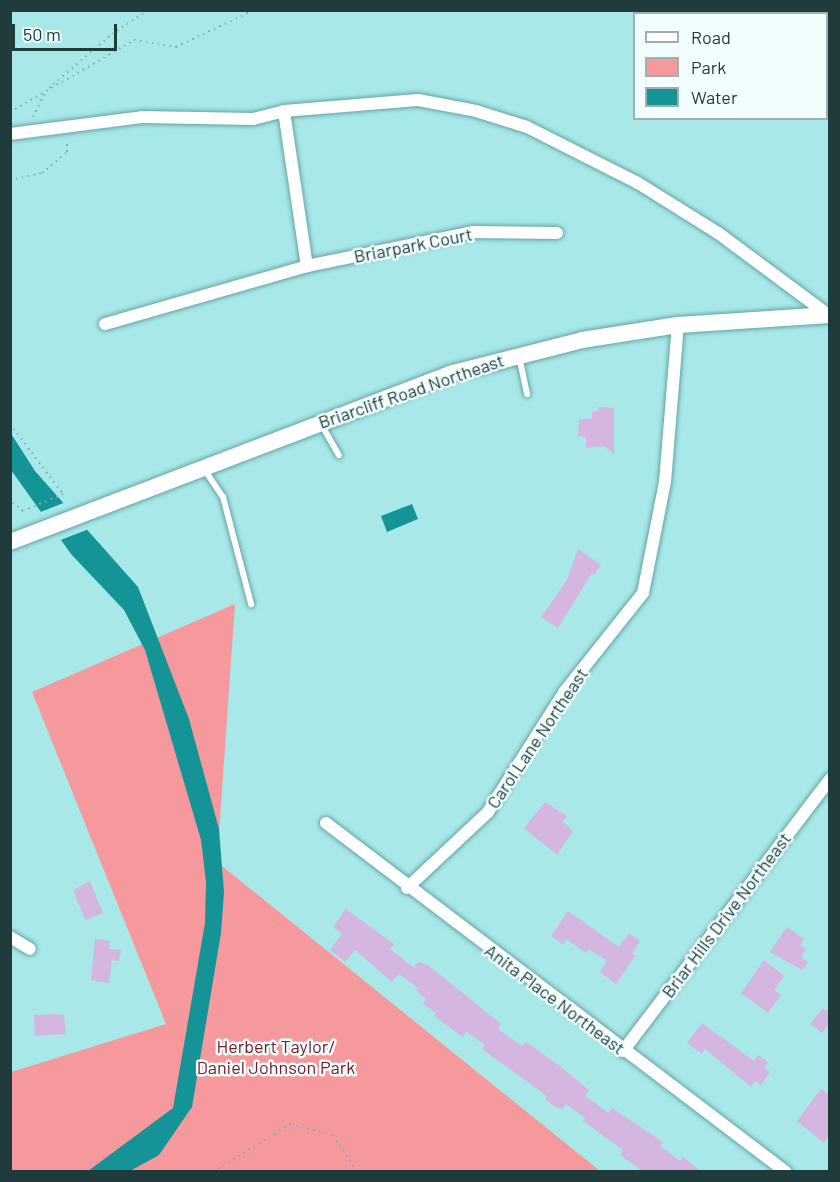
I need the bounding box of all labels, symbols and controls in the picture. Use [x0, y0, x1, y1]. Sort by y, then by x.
scale bar [15, 12, 120, 50]
legend [633, 12, 828, 120]
text: 50 m [23, 23, 61, 45]
text: Road [691, 26, 731, 48]
text: Park [691, 56, 726, 78]
text: Water [691, 86, 738, 108]
street label: Briarpark Court [352, 223, 474, 267]
street label: Briarcliff Road Northeast [315, 349, 507, 433]
street label: Carol Lane Northeast [482, 664, 592, 812]
street label: Briar Hills Drive Northeast [657, 828, 795, 1002]
street label: Anita Place Northeast [481, 939, 629, 1059]
park label: Herbert Taylor/ Daniel Johnson Park [197, 1036, 355, 1078]

